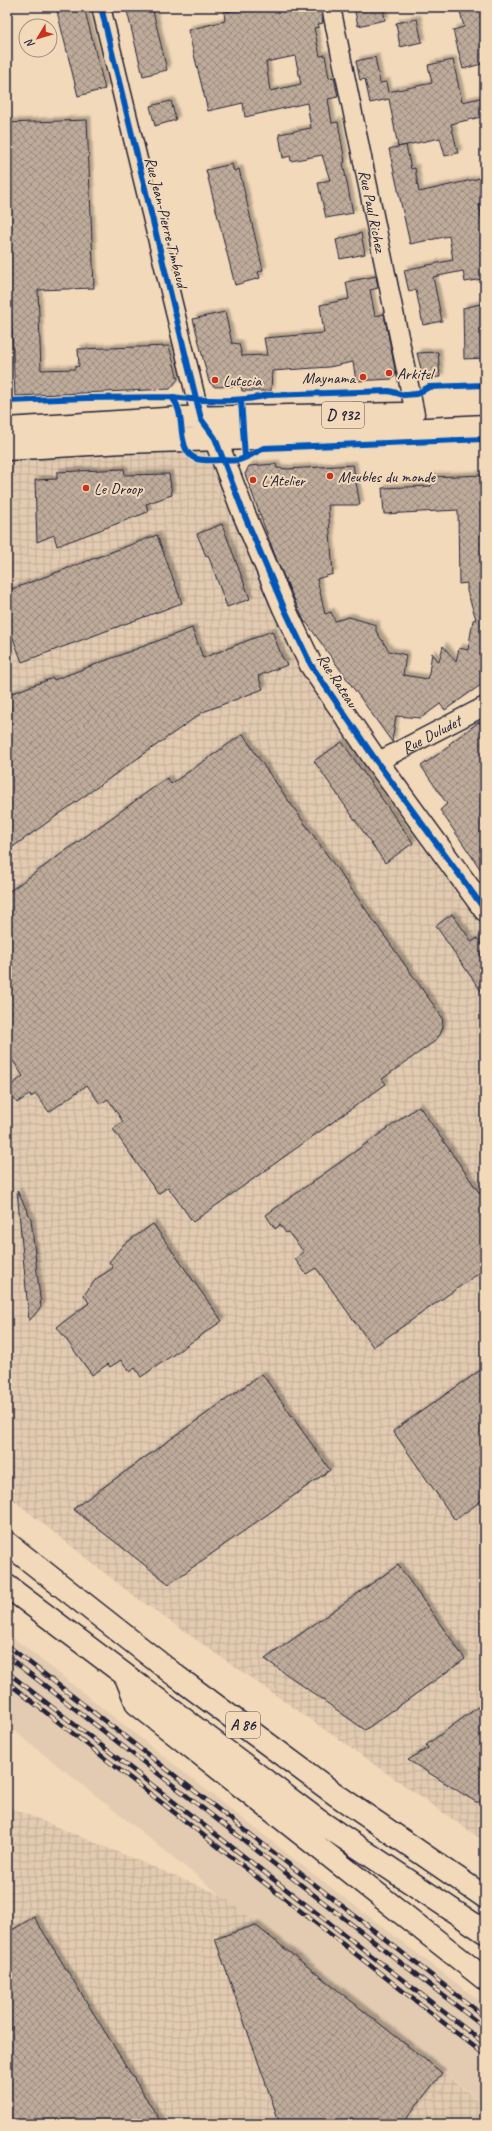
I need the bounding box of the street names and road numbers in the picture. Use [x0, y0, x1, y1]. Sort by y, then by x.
street label: Rue Jean-Pierre Timbaud [140, 155, 193, 292]
street label: Rue Paul Richez [354, 168, 391, 256]
road number: D 932 [322, 402, 364, 428]
street label: Rue Rateau [312, 650, 363, 712]
street label: Rue Duludet [399, 710, 467, 758]
road number: A 86 [226, 1712, 260, 1738]

